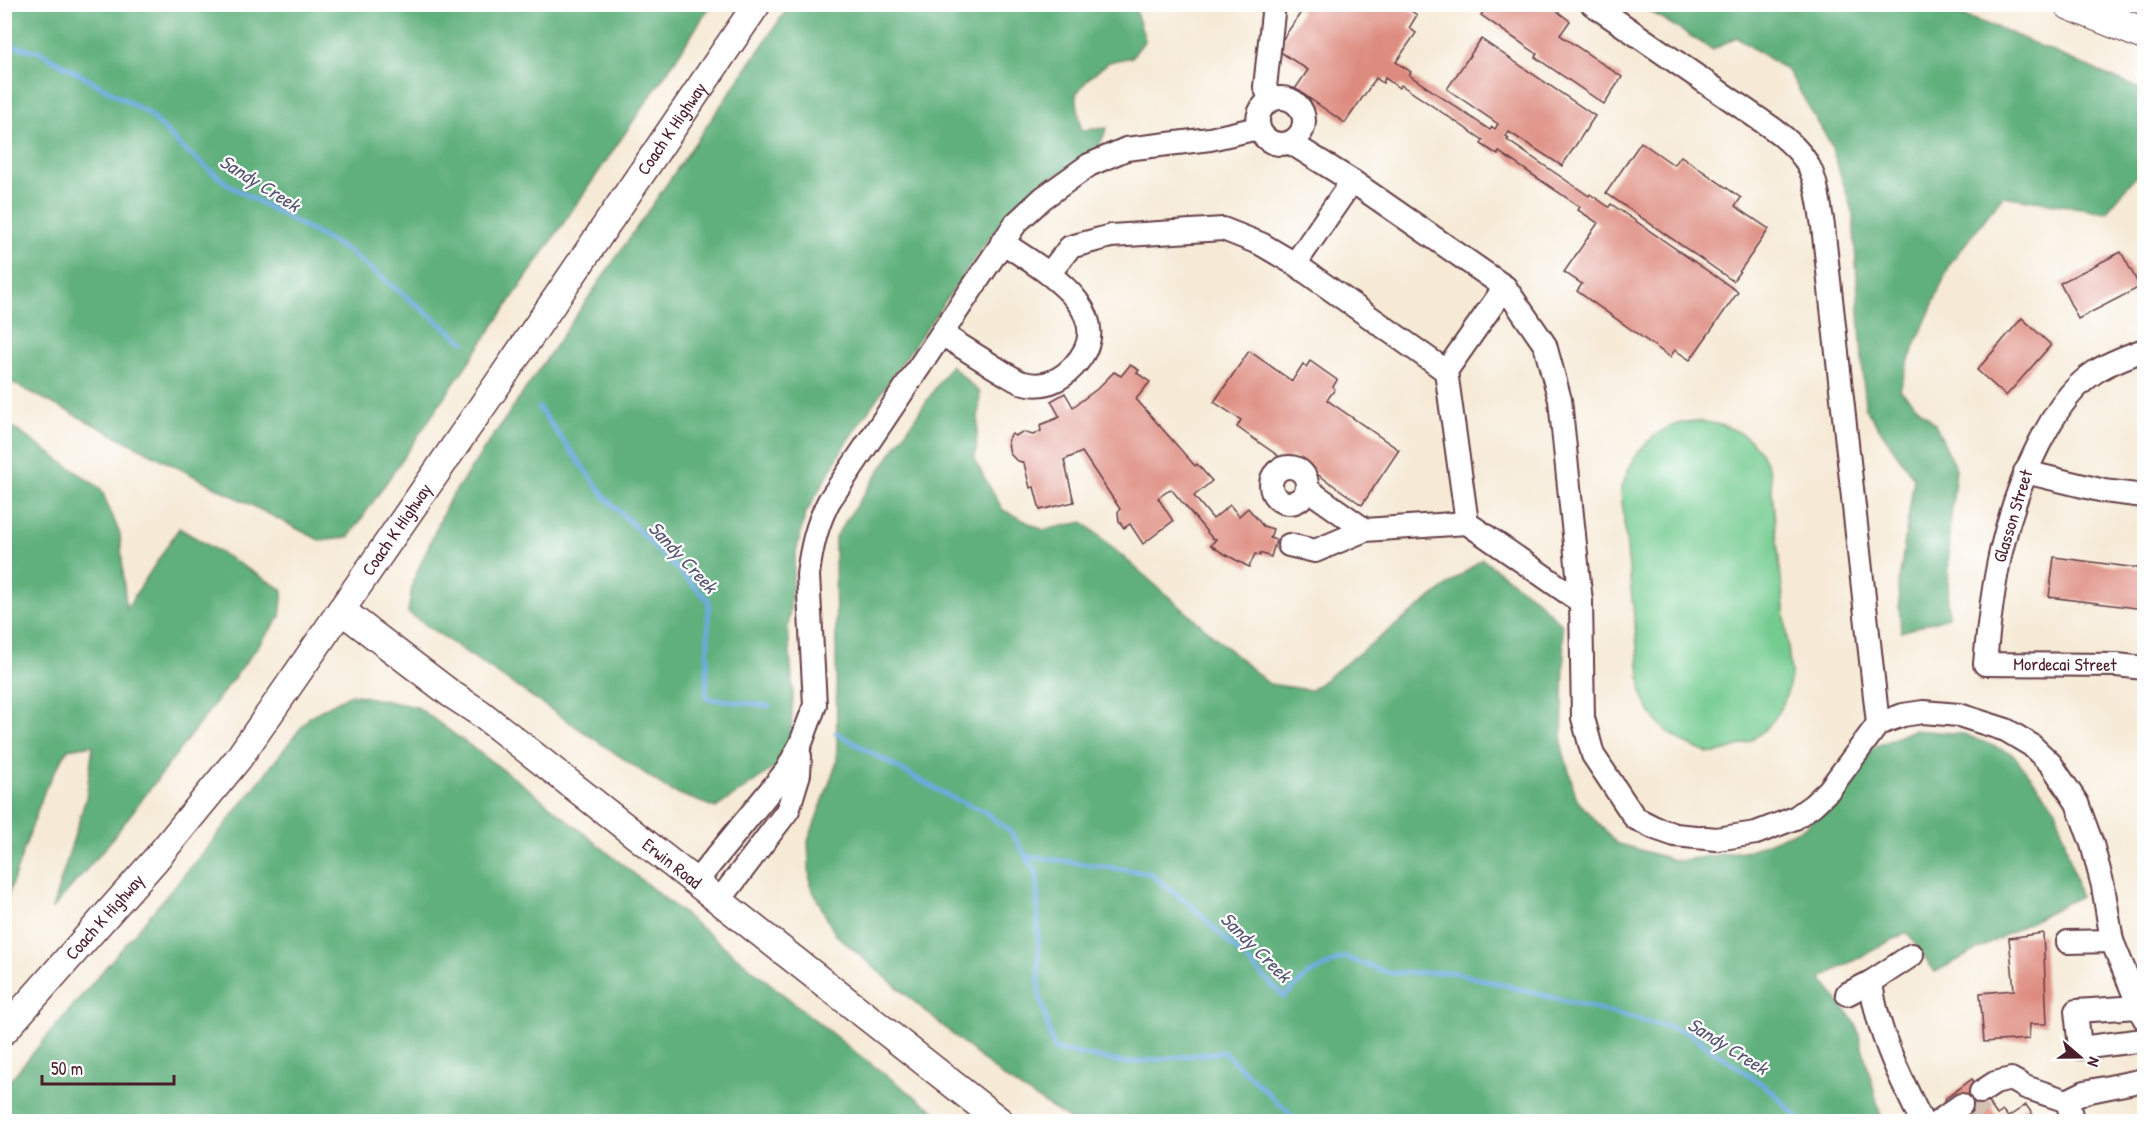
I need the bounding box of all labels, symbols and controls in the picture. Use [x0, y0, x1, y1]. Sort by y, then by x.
street label: Coach K Highway [631, 77, 712, 180]
water label: Sandy Creek [214, 147, 307, 220]
street label: Glasson Street [1987, 466, 2039, 565]
street label: Coach K Highway [356, 478, 438, 581]
water label: Sandy Creek [642, 515, 725, 601]
street label: Mordecai Street [2013, 651, 2117, 677]
street label: Erwin Road [637, 832, 707, 894]
street label: Coach K Highway [59, 868, 150, 965]
water label: Sandy Creek [1214, 905, 1299, 990]
water label: Sandy Creek [1682, 1010, 1775, 1083]
north arrow [2050, 1027, 2110, 1087]
scale bar [42, 1048, 174, 1086]
text: N [2082, 1054, 2106, 1070]
text: 50 m [51, 1056, 83, 1081]

